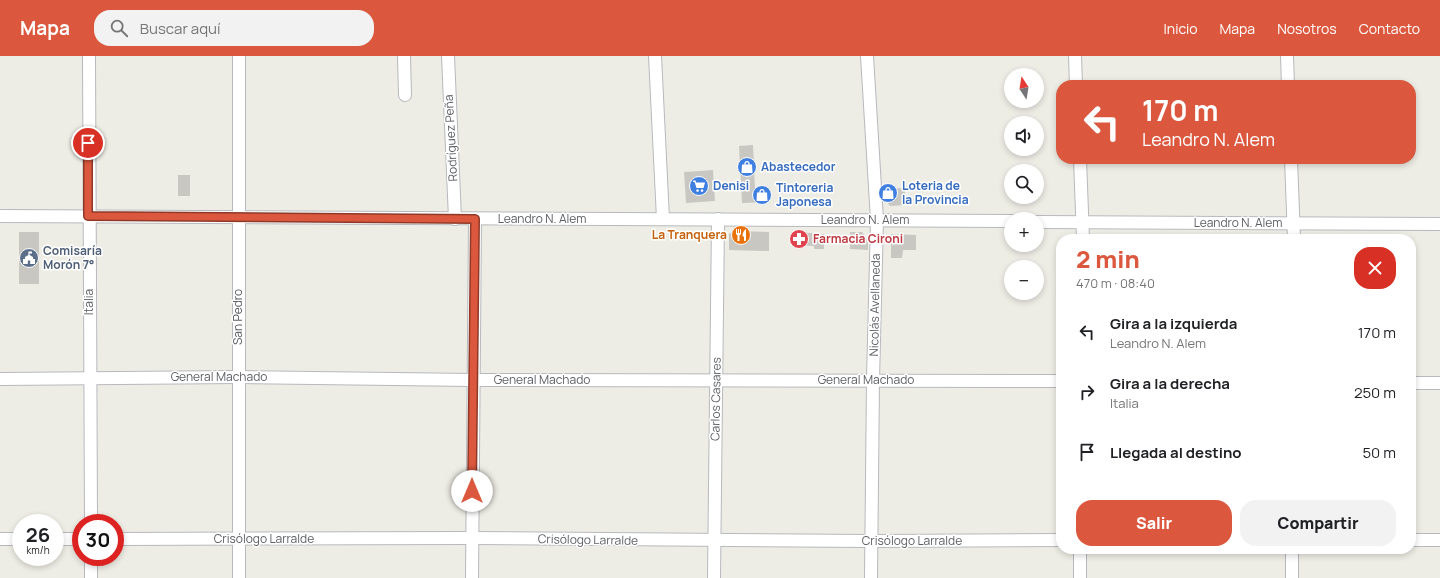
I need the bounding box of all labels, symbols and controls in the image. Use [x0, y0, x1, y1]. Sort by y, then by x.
search box [94, 10, 374, 46]
text: Mapa [20, 15, 70, 41]
icon: search [108, 17, 130, 39]
text: Buscar aquí [140, 18, 220, 39]
text: Inicio [1164, 19, 1198, 38]
text: Mapa [1220, 19, 1255, 38]
text: Nosotros [1277, 19, 1337, 38]
text: Contacto [1359, 19, 1420, 38]
north arrow [1004, 68, 1044, 108]
map controls [1004, 68, 1044, 300]
text: 170 m [1142, 91, 1218, 129]
street label: Rodríguez Peña [440, 94, 461, 182]
icon: left [1076, 96, 1128, 148]
button: sound [1004, 116, 1044, 156]
pin [71, 126, 105, 160]
text: Leandro N. Alem [1142, 127, 1275, 151]
icon: arrive [77, 132, 99, 154]
shop icon: Abastecedor [736, 156, 758, 178]
place label: Abastecedor [761, 158, 836, 175]
button: search [1004, 164, 1044, 204]
supermarket icon: Denisi [688, 175, 710, 197]
place label: Denisi [713, 177, 749, 194]
place label: Loteria de la Provincia [902, 177, 969, 208]
place label: Tintoreria Japonesa [776, 179, 833, 210]
shop icon: Loteria de la Provincia [877, 182, 899, 204]
shop icon: Tintoreria Japonesa [751, 184, 773, 206]
street label: Leandro N. Alem [498, 210, 586, 227]
street label: Leandro N. Alem [821, 211, 909, 228]
button: + [1004, 212, 1044, 252]
street label: Leandro N. Alem [1194, 214, 1282, 231]
restaurant icon: La Tranquera [730, 224, 752, 246]
place label: La Tranquera [652, 226, 727, 243]
pharmacy icon: Farmacia Cironi [788, 228, 810, 250]
place label: Farmacia Cironi [813, 230, 903, 247]
place label: Comisaría Morón 7° [43, 242, 102, 273]
text: 2 min [1076, 242, 1140, 275]
public building icon: Comisaría Morón 7° [18, 247, 40, 269]
button: close [1354, 247, 1396, 289]
street label: Nicolás Avellaneda [865, 253, 884, 357]
button: − [1004, 260, 1044, 300]
text: 470 m · 08:40 [1076, 274, 1155, 292]
street label: Italia [80, 289, 97, 315]
street label: San Pedro [229, 289, 246, 345]
text: Gira a la izquierda [1110, 313, 1237, 334]
icon: left [1076, 321, 1098, 343]
text: 170 m [1358, 322, 1396, 343]
text: Leandro N. Alem [1110, 334, 1206, 352]
street label: Carlos Casares [706, 357, 725, 441]
street label: General Machado [171, 368, 267, 385]
street label: General Machado [494, 371, 590, 388]
street label: General Machado [818, 371, 914, 388]
text: Gira a la derecha [1110, 373, 1230, 394]
icon: right [1076, 381, 1098, 403]
text: 250 m [1354, 382, 1396, 403]
text: Italia [1110, 394, 1139, 412]
icon: arrive [1076, 441, 1098, 463]
text: Llegada al destino [1110, 442, 1242, 463]
text: 50 m [1362, 442, 1396, 463]
position arrow [451, 470, 493, 512]
button: Salir [1076, 500, 1232, 546]
button: Compartir [1240, 500, 1396, 546]
speed limit sign: 30 [72, 514, 124, 566]
text: 26 [26, 521, 50, 548]
street label: Crisólogo Larralde [214, 530, 314, 547]
street label: Crisólogo Larralde [538, 530, 638, 549]
street label: Crisólogo Larralde [862, 532, 962, 549]
text: km/h [26, 543, 50, 557]

